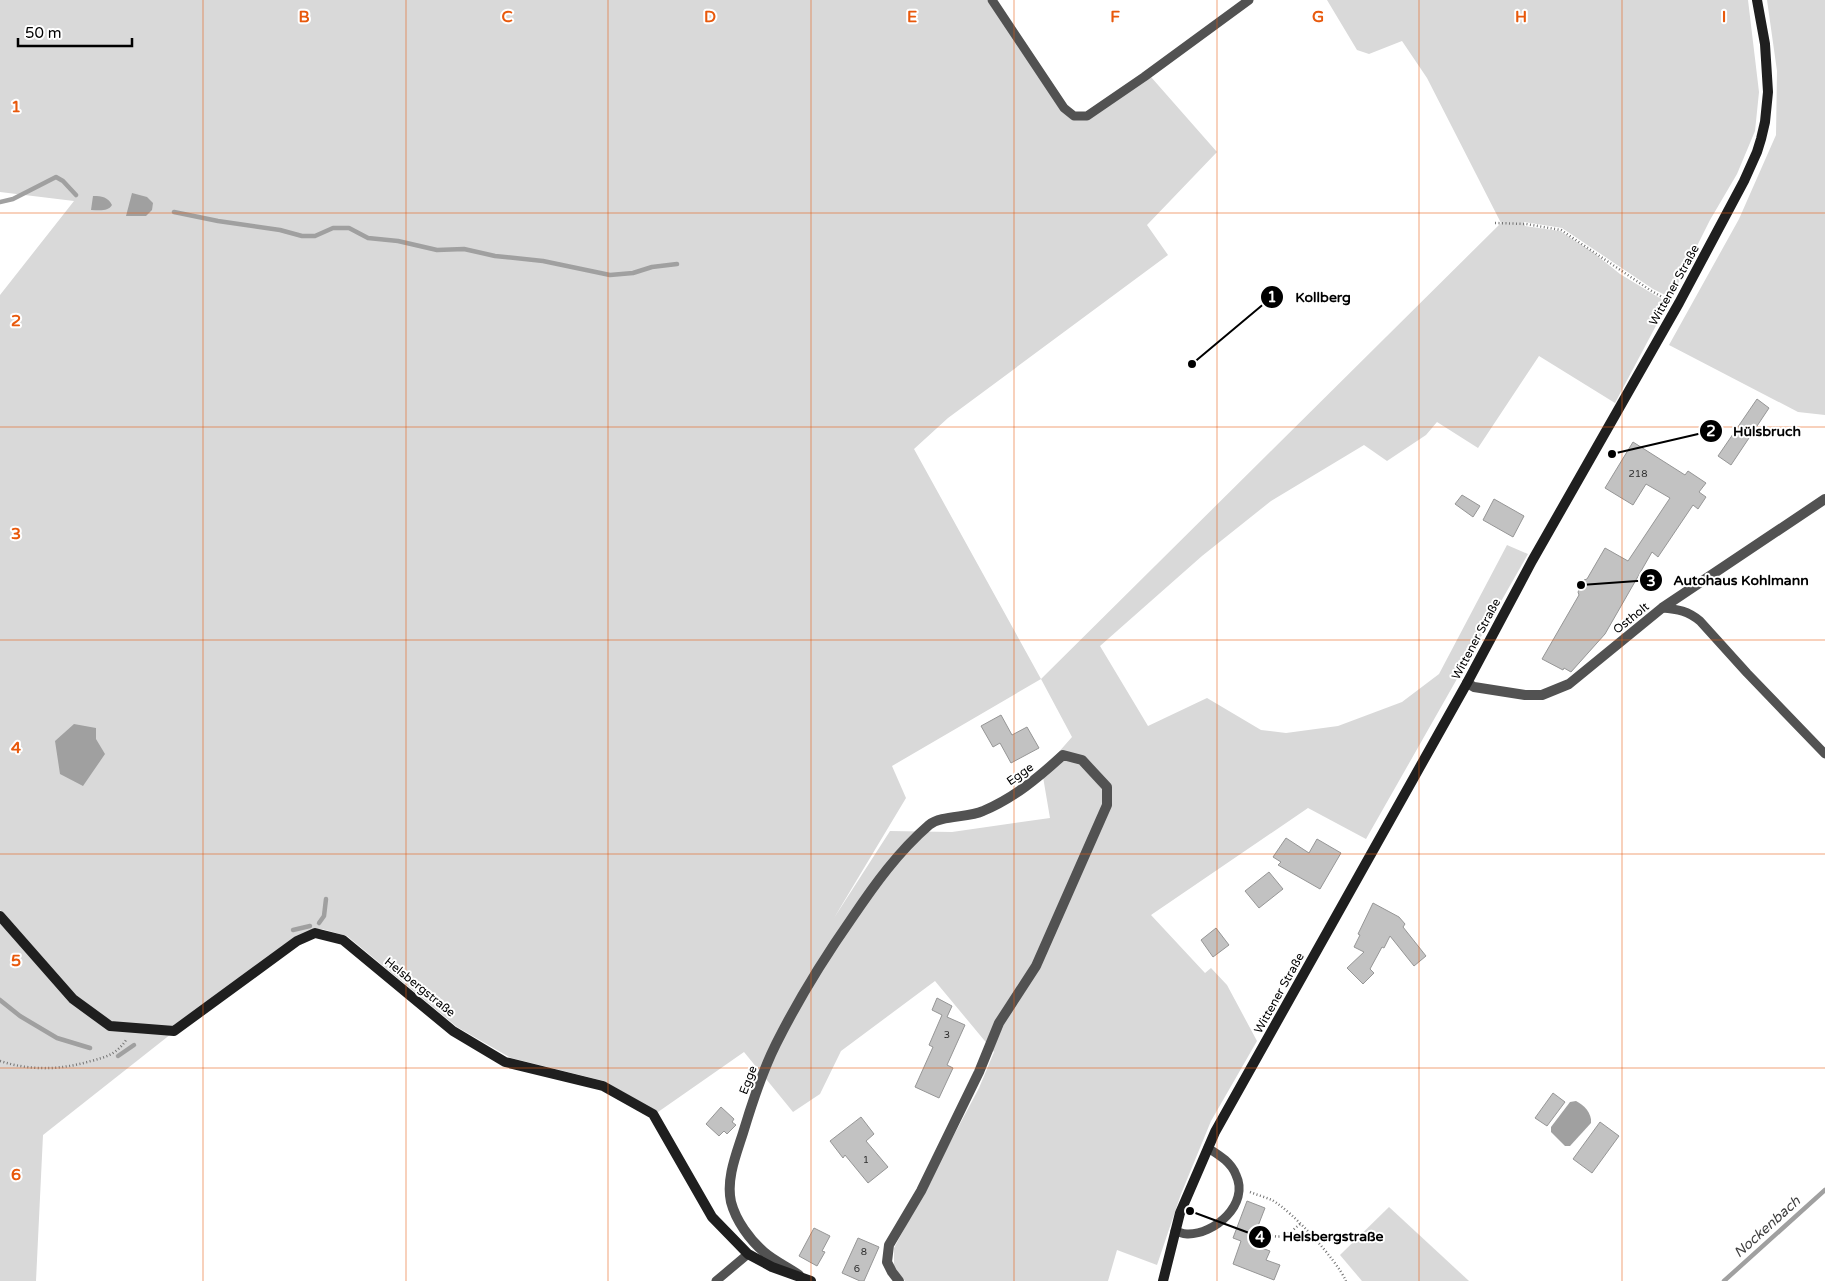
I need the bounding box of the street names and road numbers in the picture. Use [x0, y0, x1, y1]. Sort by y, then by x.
street label: Wittener Straße [1646, 242, 1702, 328]
street label: Wittener Straße [1449, 596, 1503, 682]
street label: Ostholt [1610, 599, 1652, 637]
street label: Egge [1004, 760, 1036, 788]
street label: Wittener Straße [1251, 950, 1307, 1036]
street label: Helsbergstraße [382, 954, 458, 1020]
street label: Egge [736, 1064, 760, 1096]

